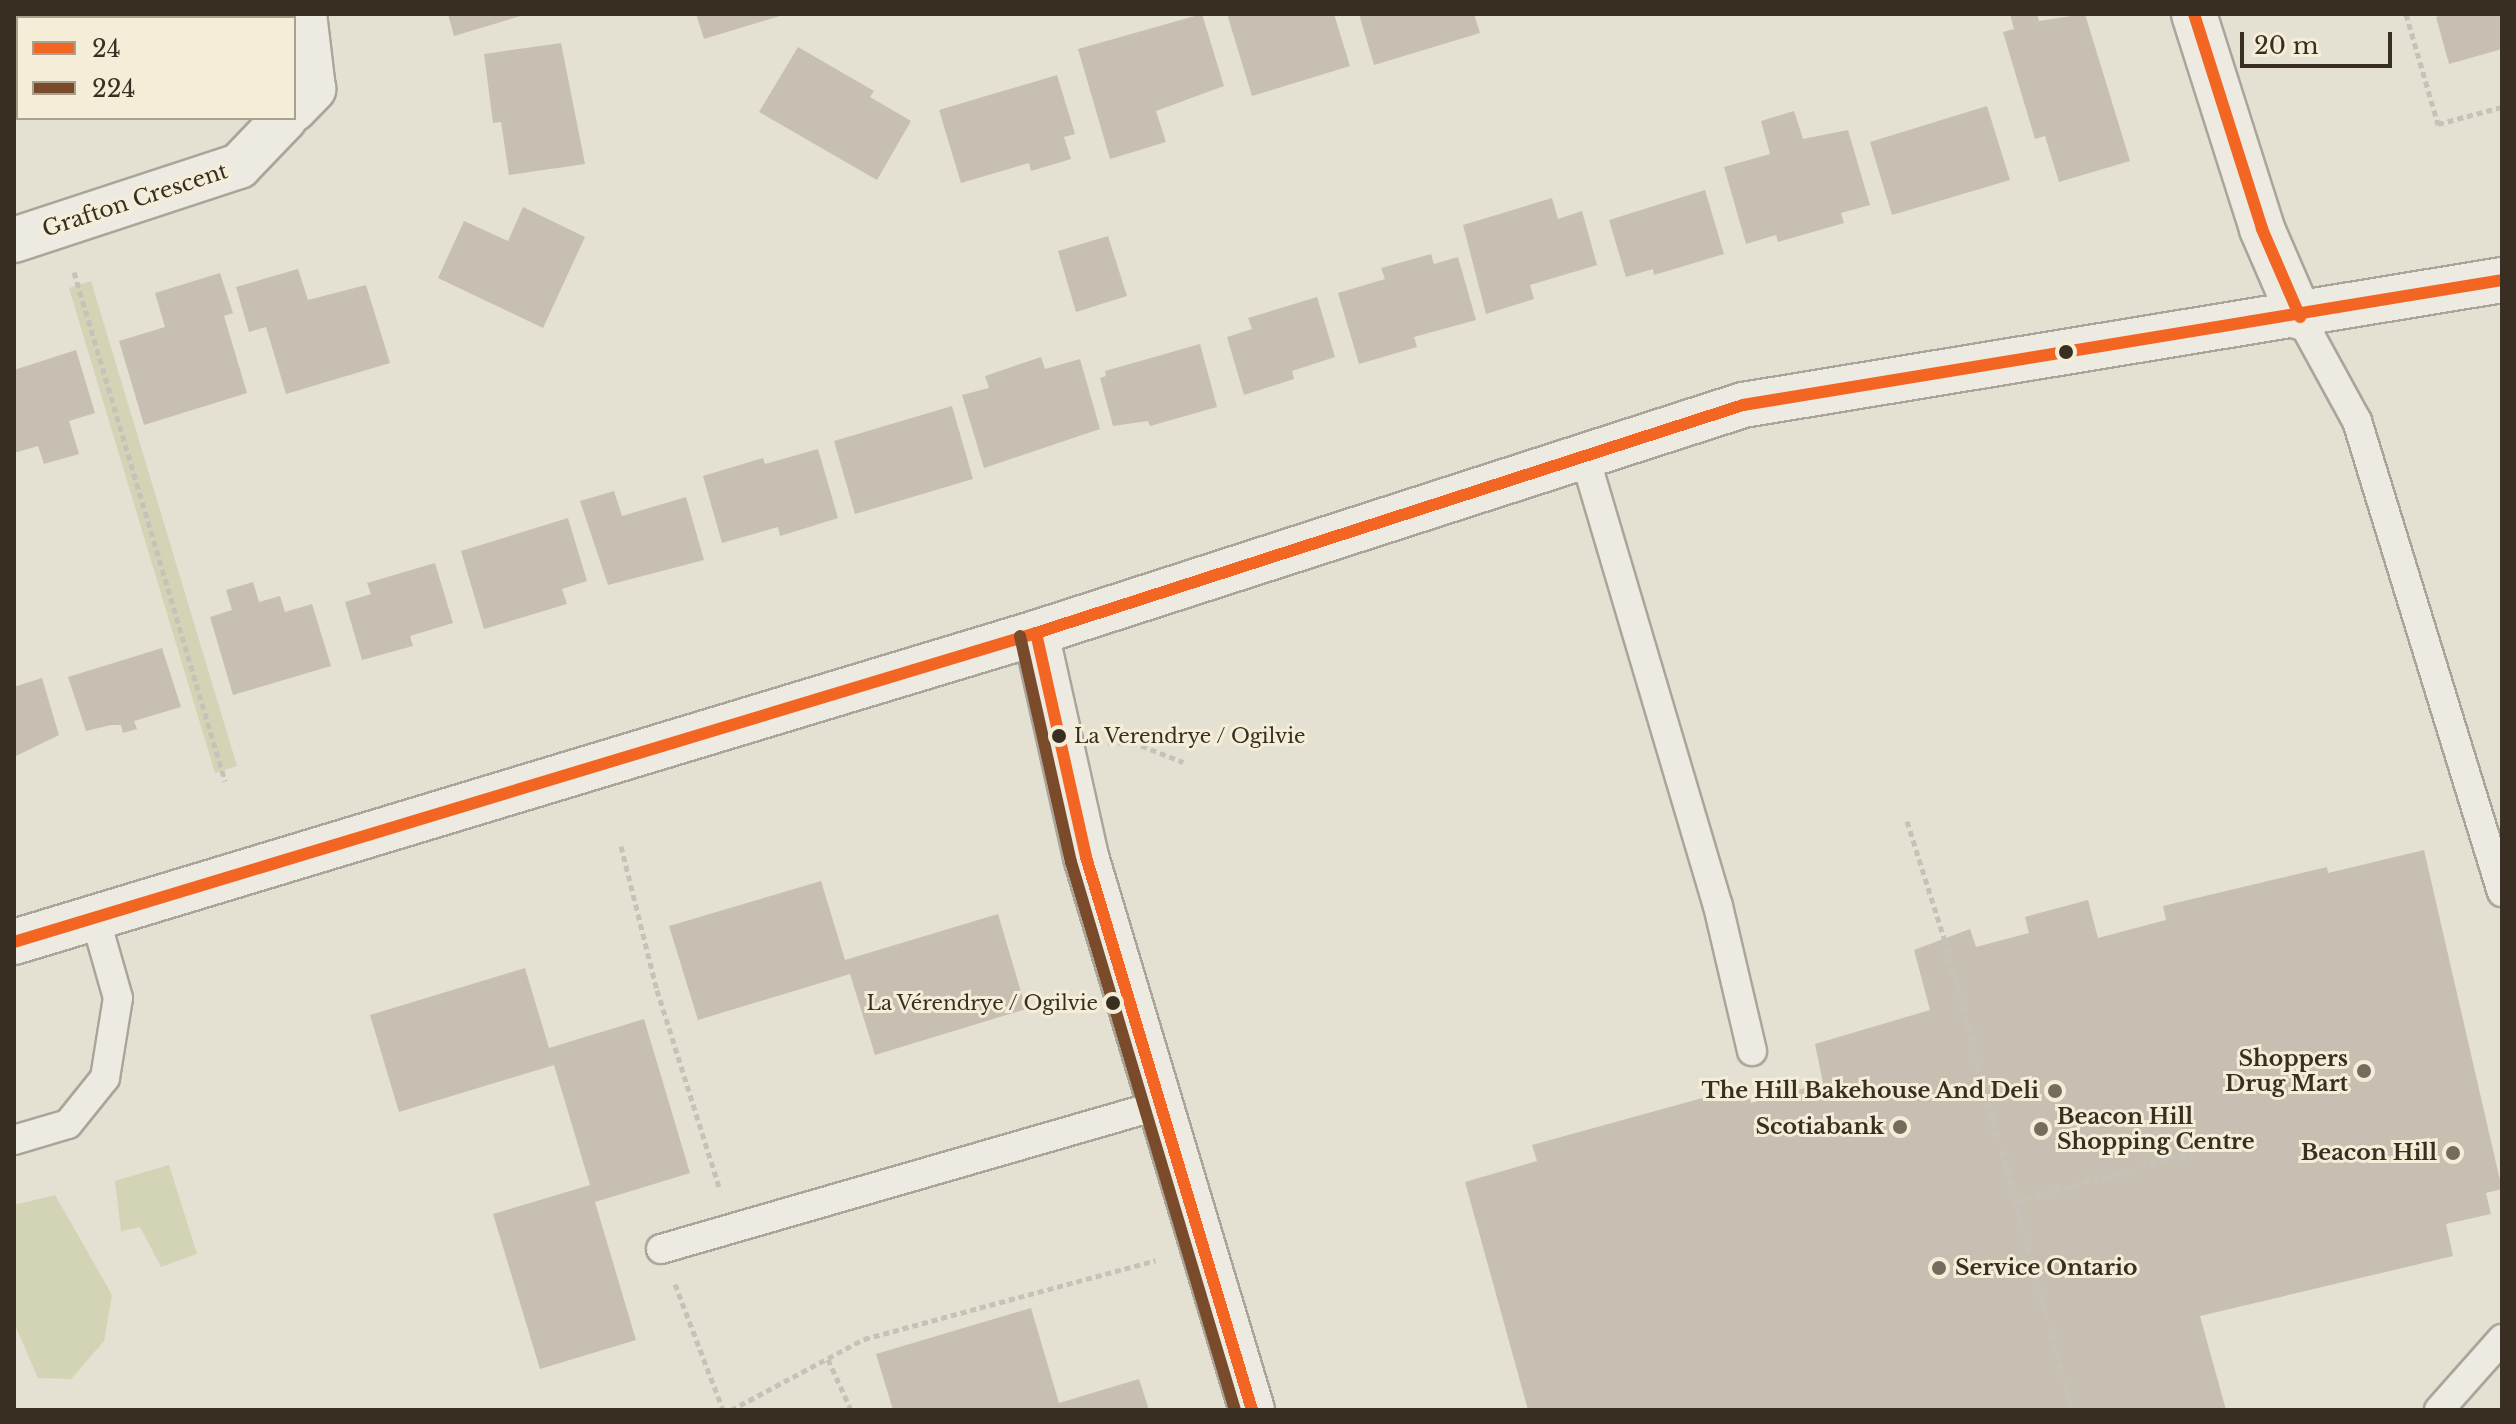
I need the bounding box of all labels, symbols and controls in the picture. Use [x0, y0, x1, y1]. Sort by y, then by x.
legend [16, 16, 296, 120]
scale bar [2244, 16, 2396, 66]
text: 20 m [2254, 31, 2319, 60]
text: 24 [92, 34, 121, 63]
text: 224 [92, 74, 136, 103]
street label: Grafton Crescent [39, 158, 231, 242]
unlabelled marker [2058, 344, 2074, 360]
place label: La Verendrye / Ogilvie [1074, 724, 1307, 748]
marker: La Verendrye / Ogilvie [1051, 728, 1067, 744]
place label: La Vérendrye / Ogilvie [865, 991, 1098, 1015]
marker: La Vérendrye / Ogilvie [1105, 995, 1121, 1011]
place label: Shoppers Drug Mart [2225, 1045, 2348, 1096]
marker: Shoppers Drug Mart [2355, 1062, 2373, 1080]
place label: The Hill Bakehouse And Deli [1701, 1078, 2039, 1104]
marker: The Hill Bakehouse And Deli [2046, 1082, 2064, 1100]
place label: Beacon Hill Shopping Centre [2057, 1103, 2255, 1154]
place label: Scotiabank [1755, 1114, 1884, 1140]
marker: Scotiabank [1891, 1118, 1909, 1136]
marker: Beacon Hill Shopping Centre [2032, 1120, 2050, 1138]
place label: Beacon Hill [2301, 1140, 2437, 1166]
marker: Beacon Hill [2444, 1144, 2462, 1162]
place label: Service Ontario [1955, 1255, 2137, 1281]
marker: Service Ontario [1930, 1259, 1948, 1277]

